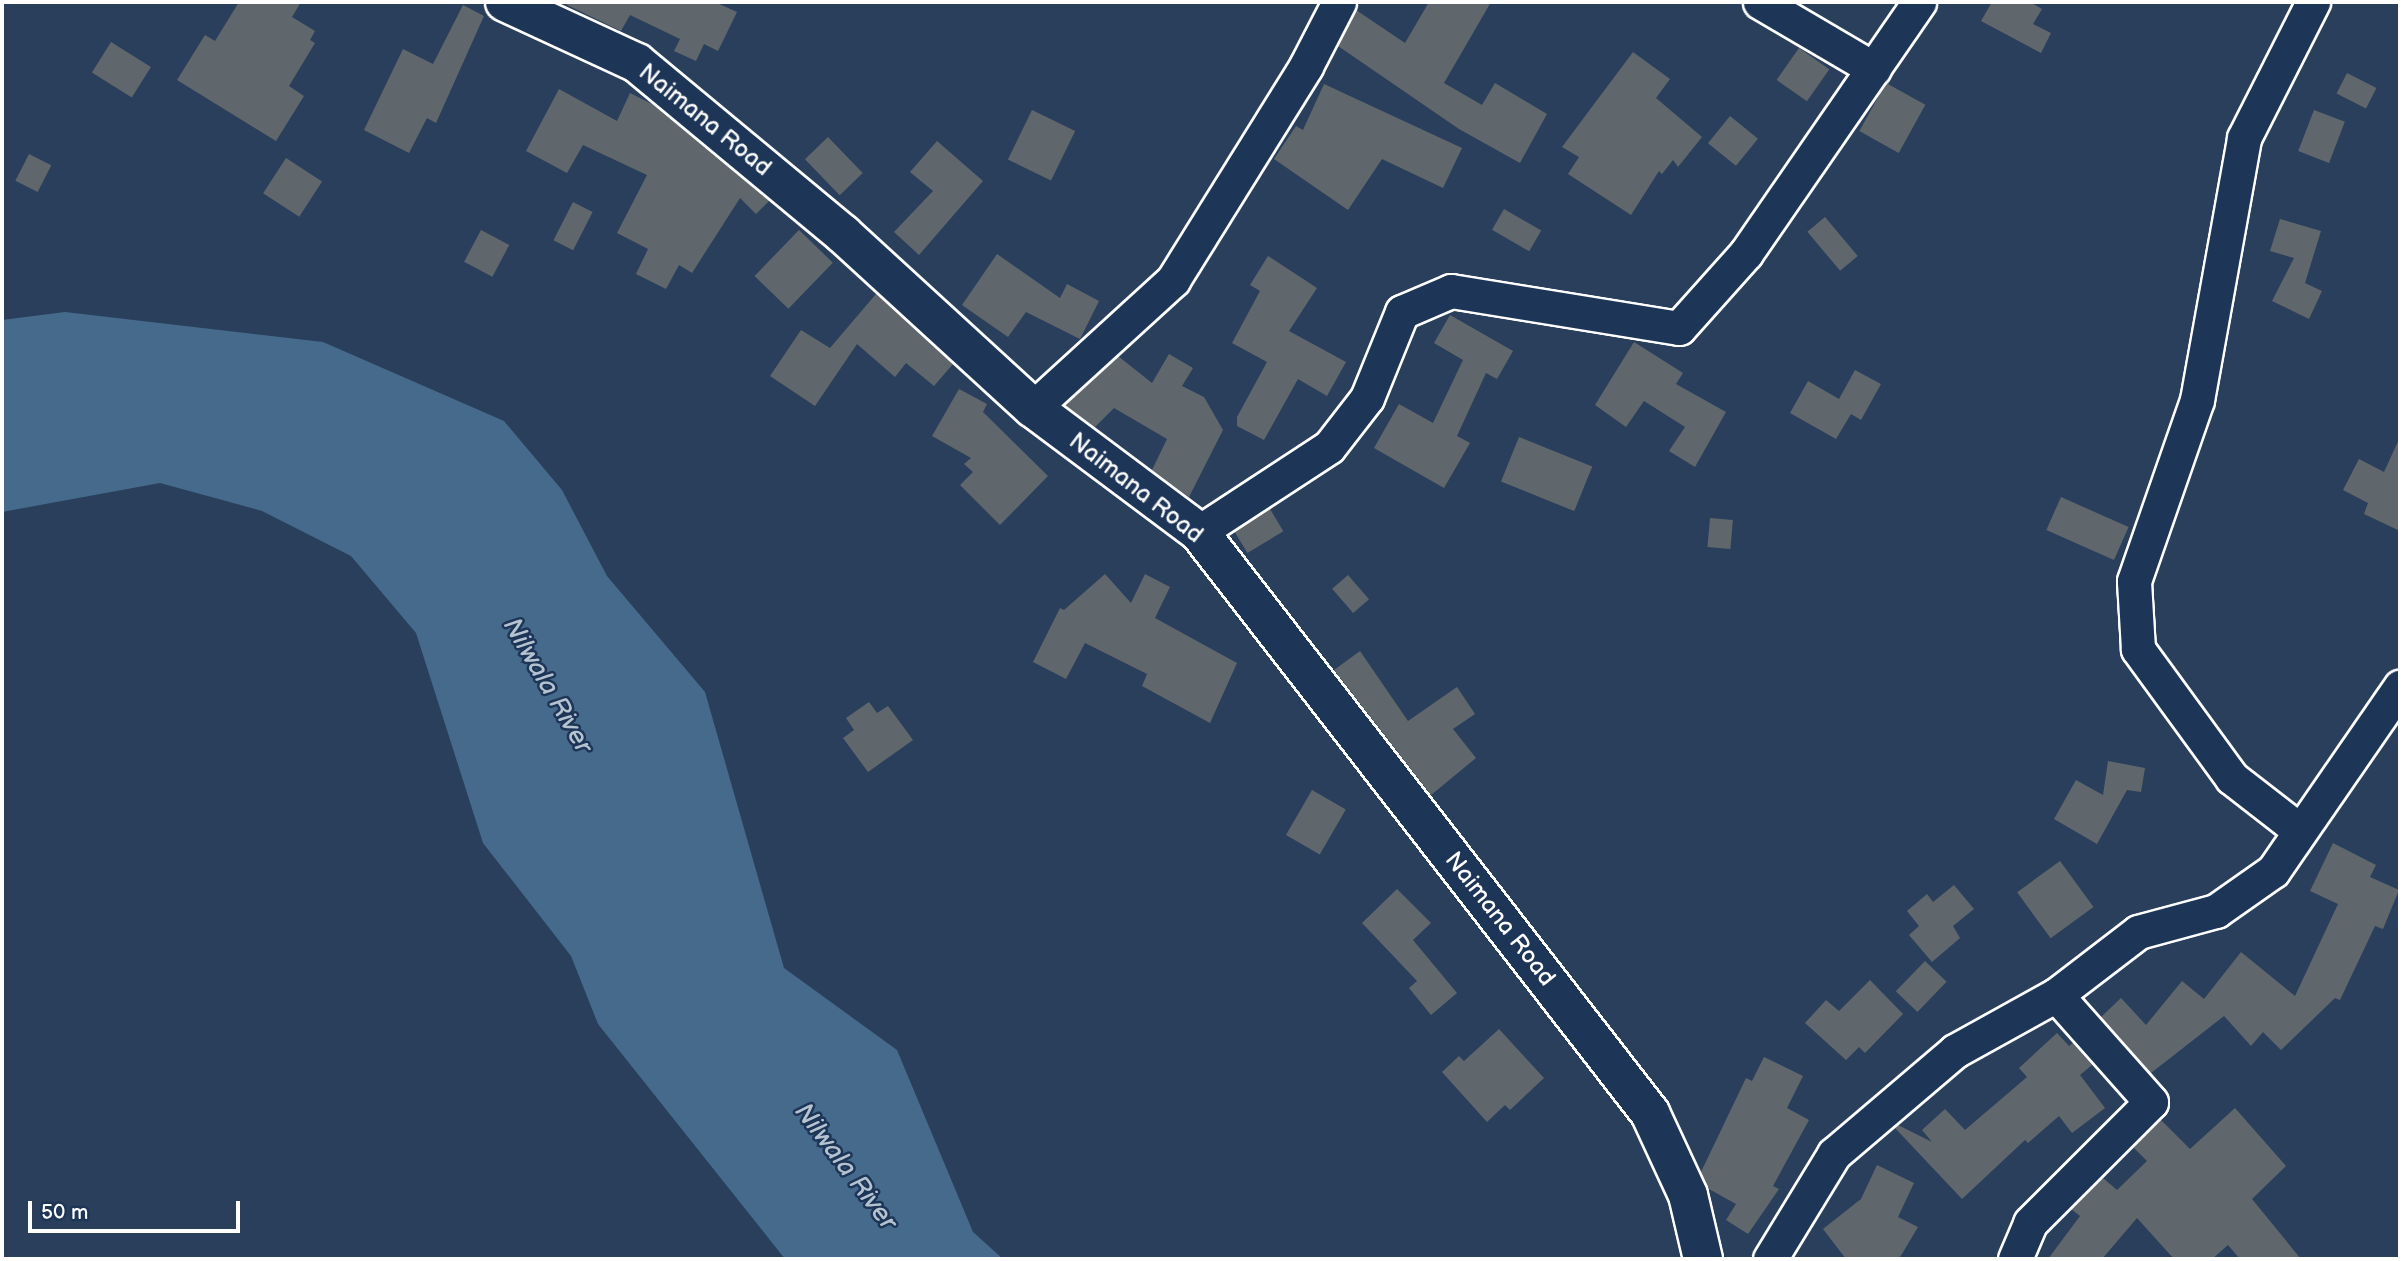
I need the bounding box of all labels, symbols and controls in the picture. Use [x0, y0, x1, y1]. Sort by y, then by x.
street label: Naimana Road [633, 58, 777, 182]
street label: Naimana Road [1063, 427, 1209, 549]
water label: Nilwala River [496, 613, 598, 759]
street label: Naimana Road [1439, 846, 1561, 992]
water label: Nilwala River [787, 1097, 903, 1237]
scale bar [32, 1188, 243, 1232]
text: 50 m [41, 1200, 88, 1225]

